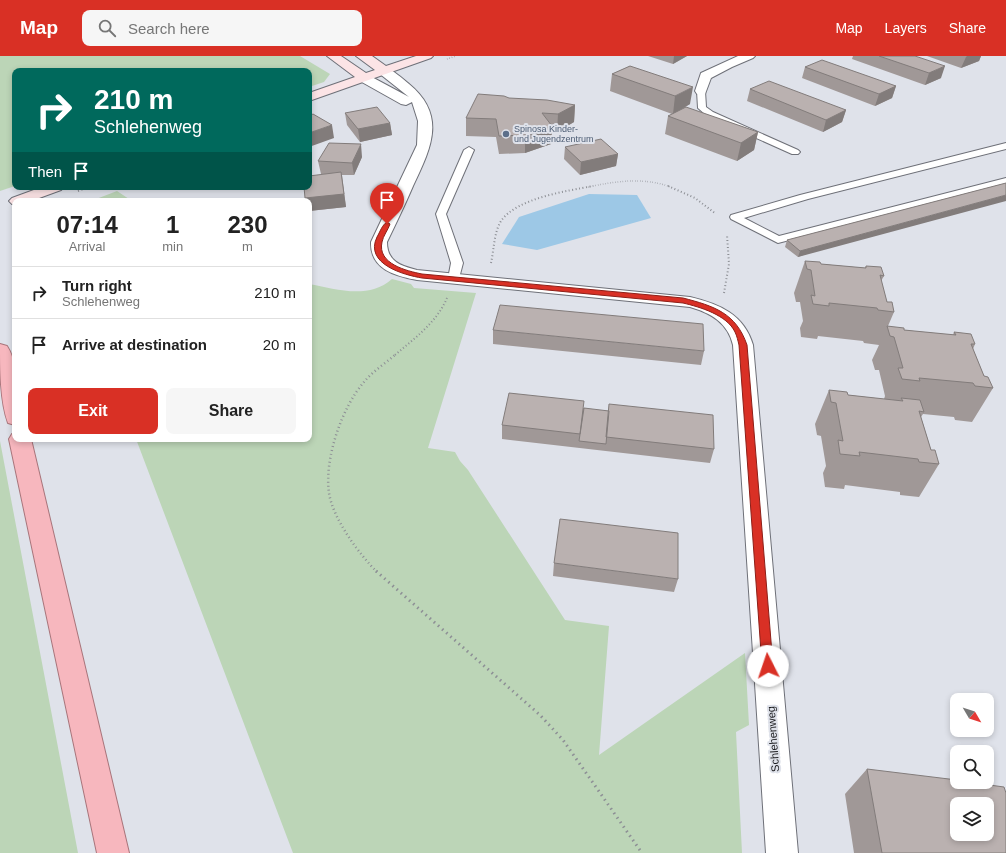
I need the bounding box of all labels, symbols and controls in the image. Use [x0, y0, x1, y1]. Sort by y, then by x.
search box [82, 10, 362, 46]
text: Map [20, 17, 58, 38]
icon: search [96, 17, 118, 39]
text: Search here [128, 20, 210, 37]
text: Map [835, 20, 863, 36]
text: Layers [885, 20, 927, 36]
text: Share [949, 20, 986, 36]
icon: right [28, 84, 80, 136]
text: 210 m [94, 84, 173, 115]
text: Schlehenweg [94, 117, 202, 137]
place label: Spinosa Kinder- und Jugendzentrum [514, 124, 594, 144]
marker: Spinosa Kinder- und Jugendzentrum [501, 129, 511, 139]
icon: arrive [70, 160, 92, 182]
text: Then [28, 163, 62, 180]
pin [370, 183, 404, 224]
icon: arrive [376, 189, 398, 211]
text: 07:14 [56, 211, 118, 238]
text: 1 [166, 211, 179, 238]
text: 230 [228, 211, 268, 238]
text: Arrival [69, 239, 106, 254]
text: min [162, 239, 183, 254]
text: m [242, 239, 253, 254]
text: Turn right [62, 277, 132, 294]
icon: right [28, 282, 50, 304]
text: 210 m [254, 284, 296, 301]
text: Schlehenweg [62, 294, 140, 309]
icon: arrive [28, 334, 50, 356]
text: Arrive at destination [62, 336, 207, 353]
text: 20 m [263, 336, 296, 353]
button: Exit [28, 388, 158, 434]
button: Share [166, 388, 296, 434]
position arrow [747, 645, 789, 687]
north arrow [950, 693, 994, 737]
map controls [950, 693, 994, 841]
street label: Schlehenweg [765, 706, 781, 772]
button: search [950, 745, 994, 789]
button: layers [950, 797, 994, 841]

